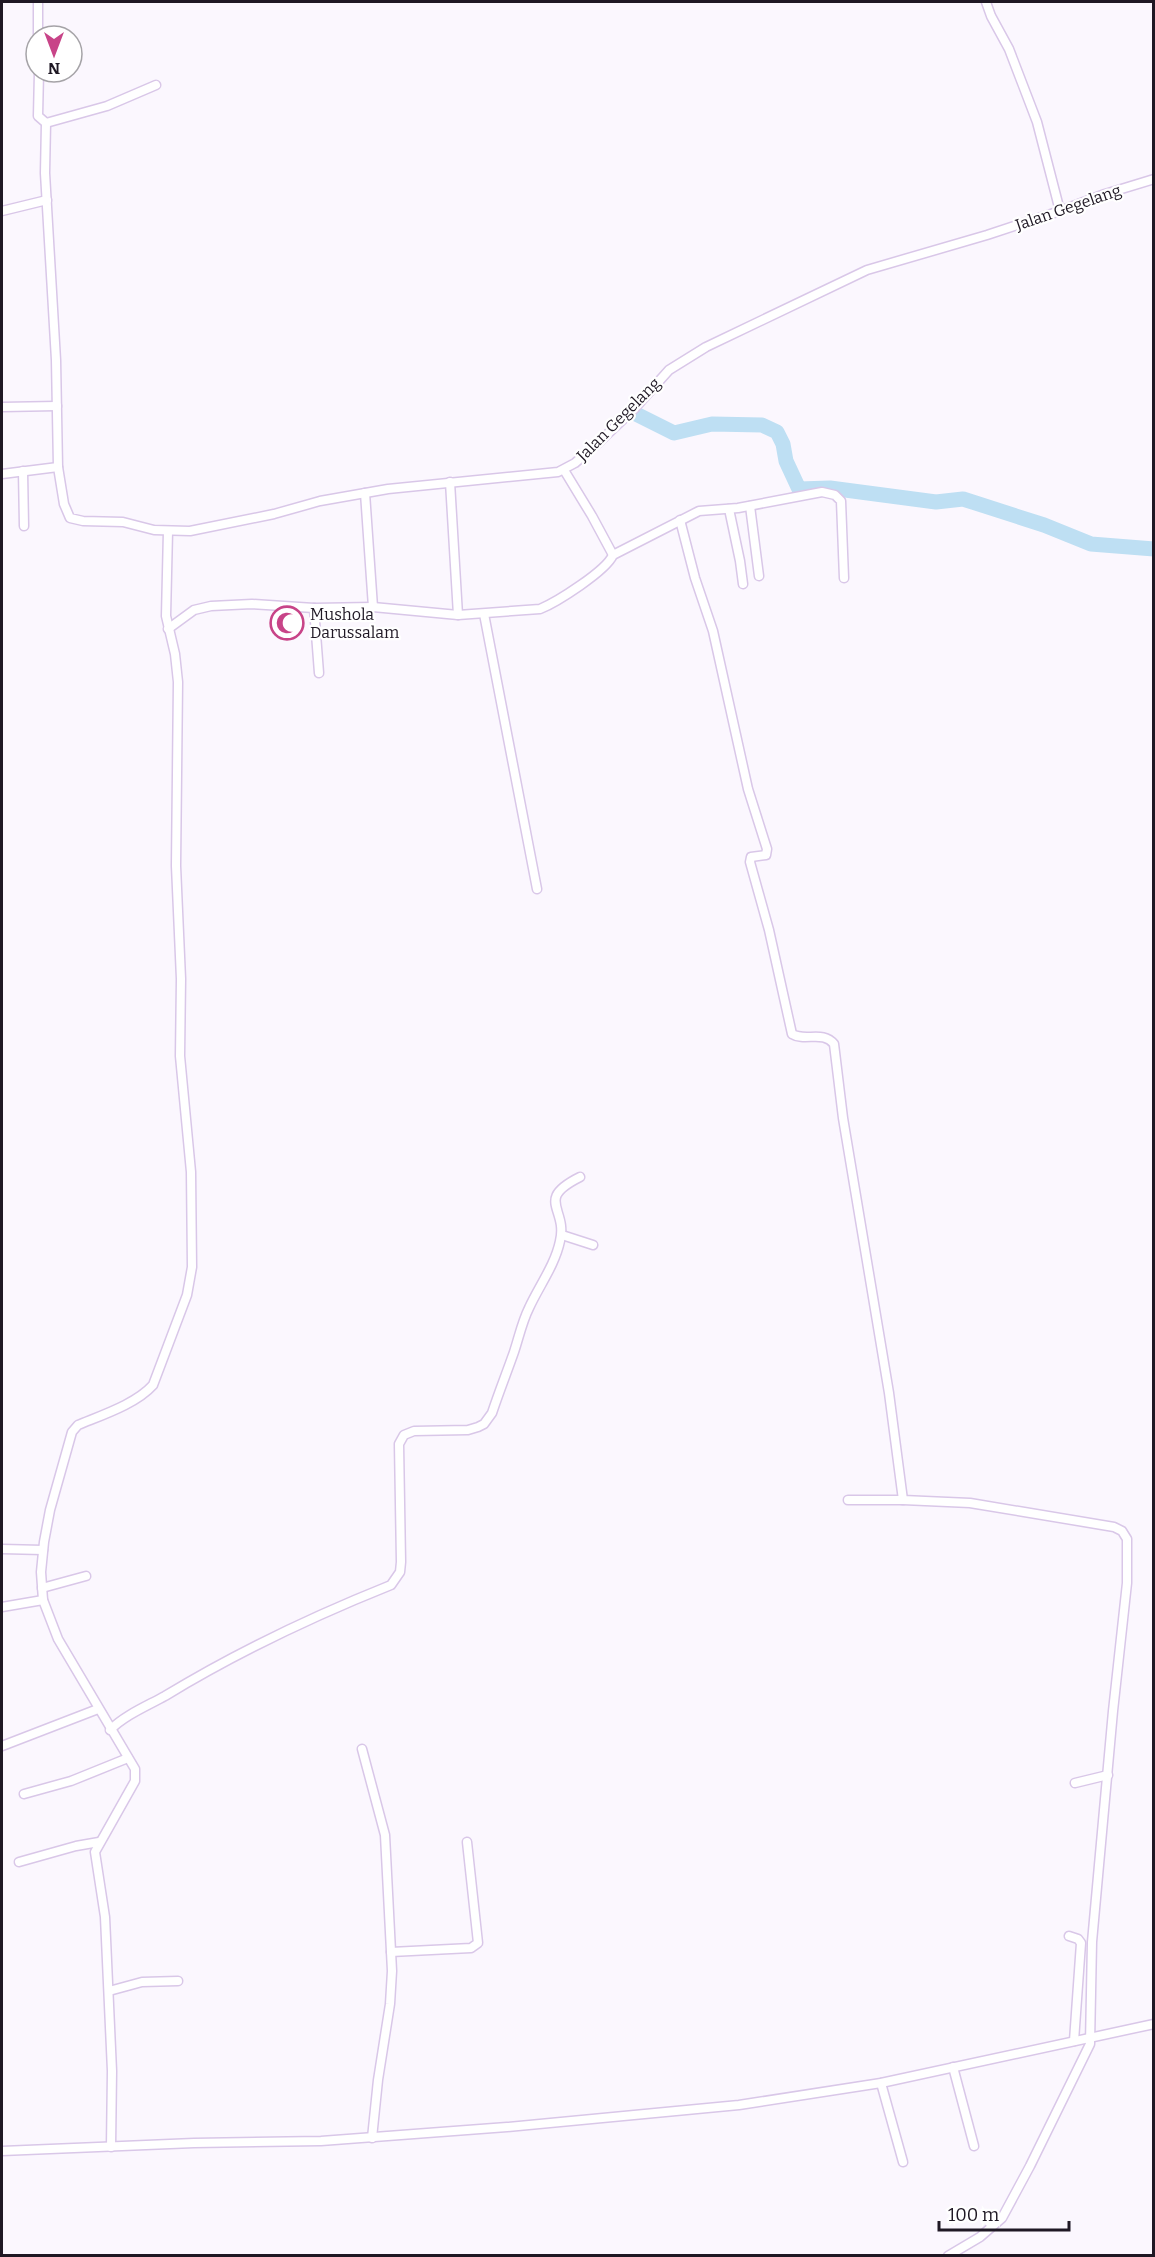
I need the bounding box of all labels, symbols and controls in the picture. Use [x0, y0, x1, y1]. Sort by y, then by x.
north arrow [24, 24, 84, 84]
text: N [48, 59, 60, 78]
street label: Jalan Gegelang [1012, 181, 1123, 235]
street label: Jalan Gegelang [572, 374, 664, 466]
mosque icon: Mushola Darussalam [269, 605, 305, 641]
place label: Mushola Darussalam [310, 605, 399, 642]
scale bar [939, 2194, 1070, 2232]
text: 100 m [948, 2204, 999, 2226]

